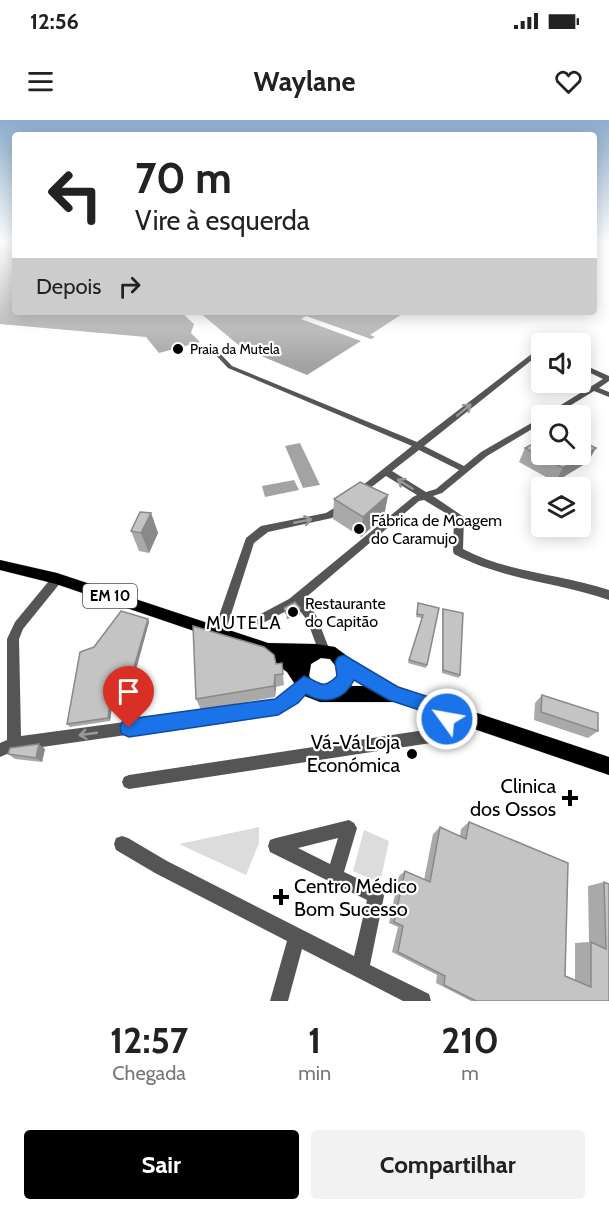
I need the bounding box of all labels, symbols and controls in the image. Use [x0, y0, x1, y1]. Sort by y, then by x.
text: 12:56 [30, 8, 79, 35]
icon: menu [24, 65, 57, 98]
text: Waylane [254, 65, 355, 98]
icon: heart [552, 65, 585, 98]
text: 70 m [135, 152, 232, 204]
icon: left [36, 156, 114, 234]
text: Vire à esquerda [135, 204, 310, 237]
icon: right [113, 270, 146, 303]
text: Depois [36, 273, 101, 300]
map controls [531, 333, 591, 537]
button: sound [531, 333, 591, 393]
place label: Praia da Mutela [190, 340, 280, 358]
marker: Praia da Mutela [171, 342, 185, 356]
one-way arrow [455, 403, 471, 416]
button: search [531, 405, 591, 465]
one-way arrow [397, 477, 414, 489]
button: layers [531, 477, 591, 537]
place label: Fábrica de Moagem do Caramujo [371, 511, 502, 548]
one-way arrow [293, 515, 313, 526]
marker: Fábrica de Moagem do Caramujo [352, 522, 366, 536]
road number: EM 10 [83, 584, 137, 608]
place label: Restaurante do Capitão [305, 594, 386, 631]
marker: Restaurante do Capitão [286, 605, 300, 619]
district label: MUTELA [206, 612, 282, 634]
pin [103, 666, 154, 728]
icon: arrive [112, 675, 145, 708]
position arrow [415, 687, 479, 751]
one-way arrow [79, 728, 99, 739]
place label: Vá-Vá Loja Económica [307, 730, 400, 777]
marker: Vá-Vá Loja Económica [405, 747, 419, 761]
place label: Clinica dos Ossos [470, 774, 556, 821]
marker: Clinica dos Ossos [561, 789, 579, 807]
place label: Centro Médico Bom Sucesso [294, 874, 417, 921]
marker: Centro Médico Bom Sucesso [272, 888, 290, 906]
text: 12:57 [110, 1018, 188, 1062]
text: 1 [308, 1018, 321, 1062]
text: 210 [441, 1018, 499, 1062]
text: Chegada [112, 1061, 186, 1085]
text: min [298, 1061, 331, 1085]
text: m [461, 1061, 479, 1085]
button: Sair [24, 1130, 299, 1199]
button: Compartilhar [311, 1130, 585, 1199]

